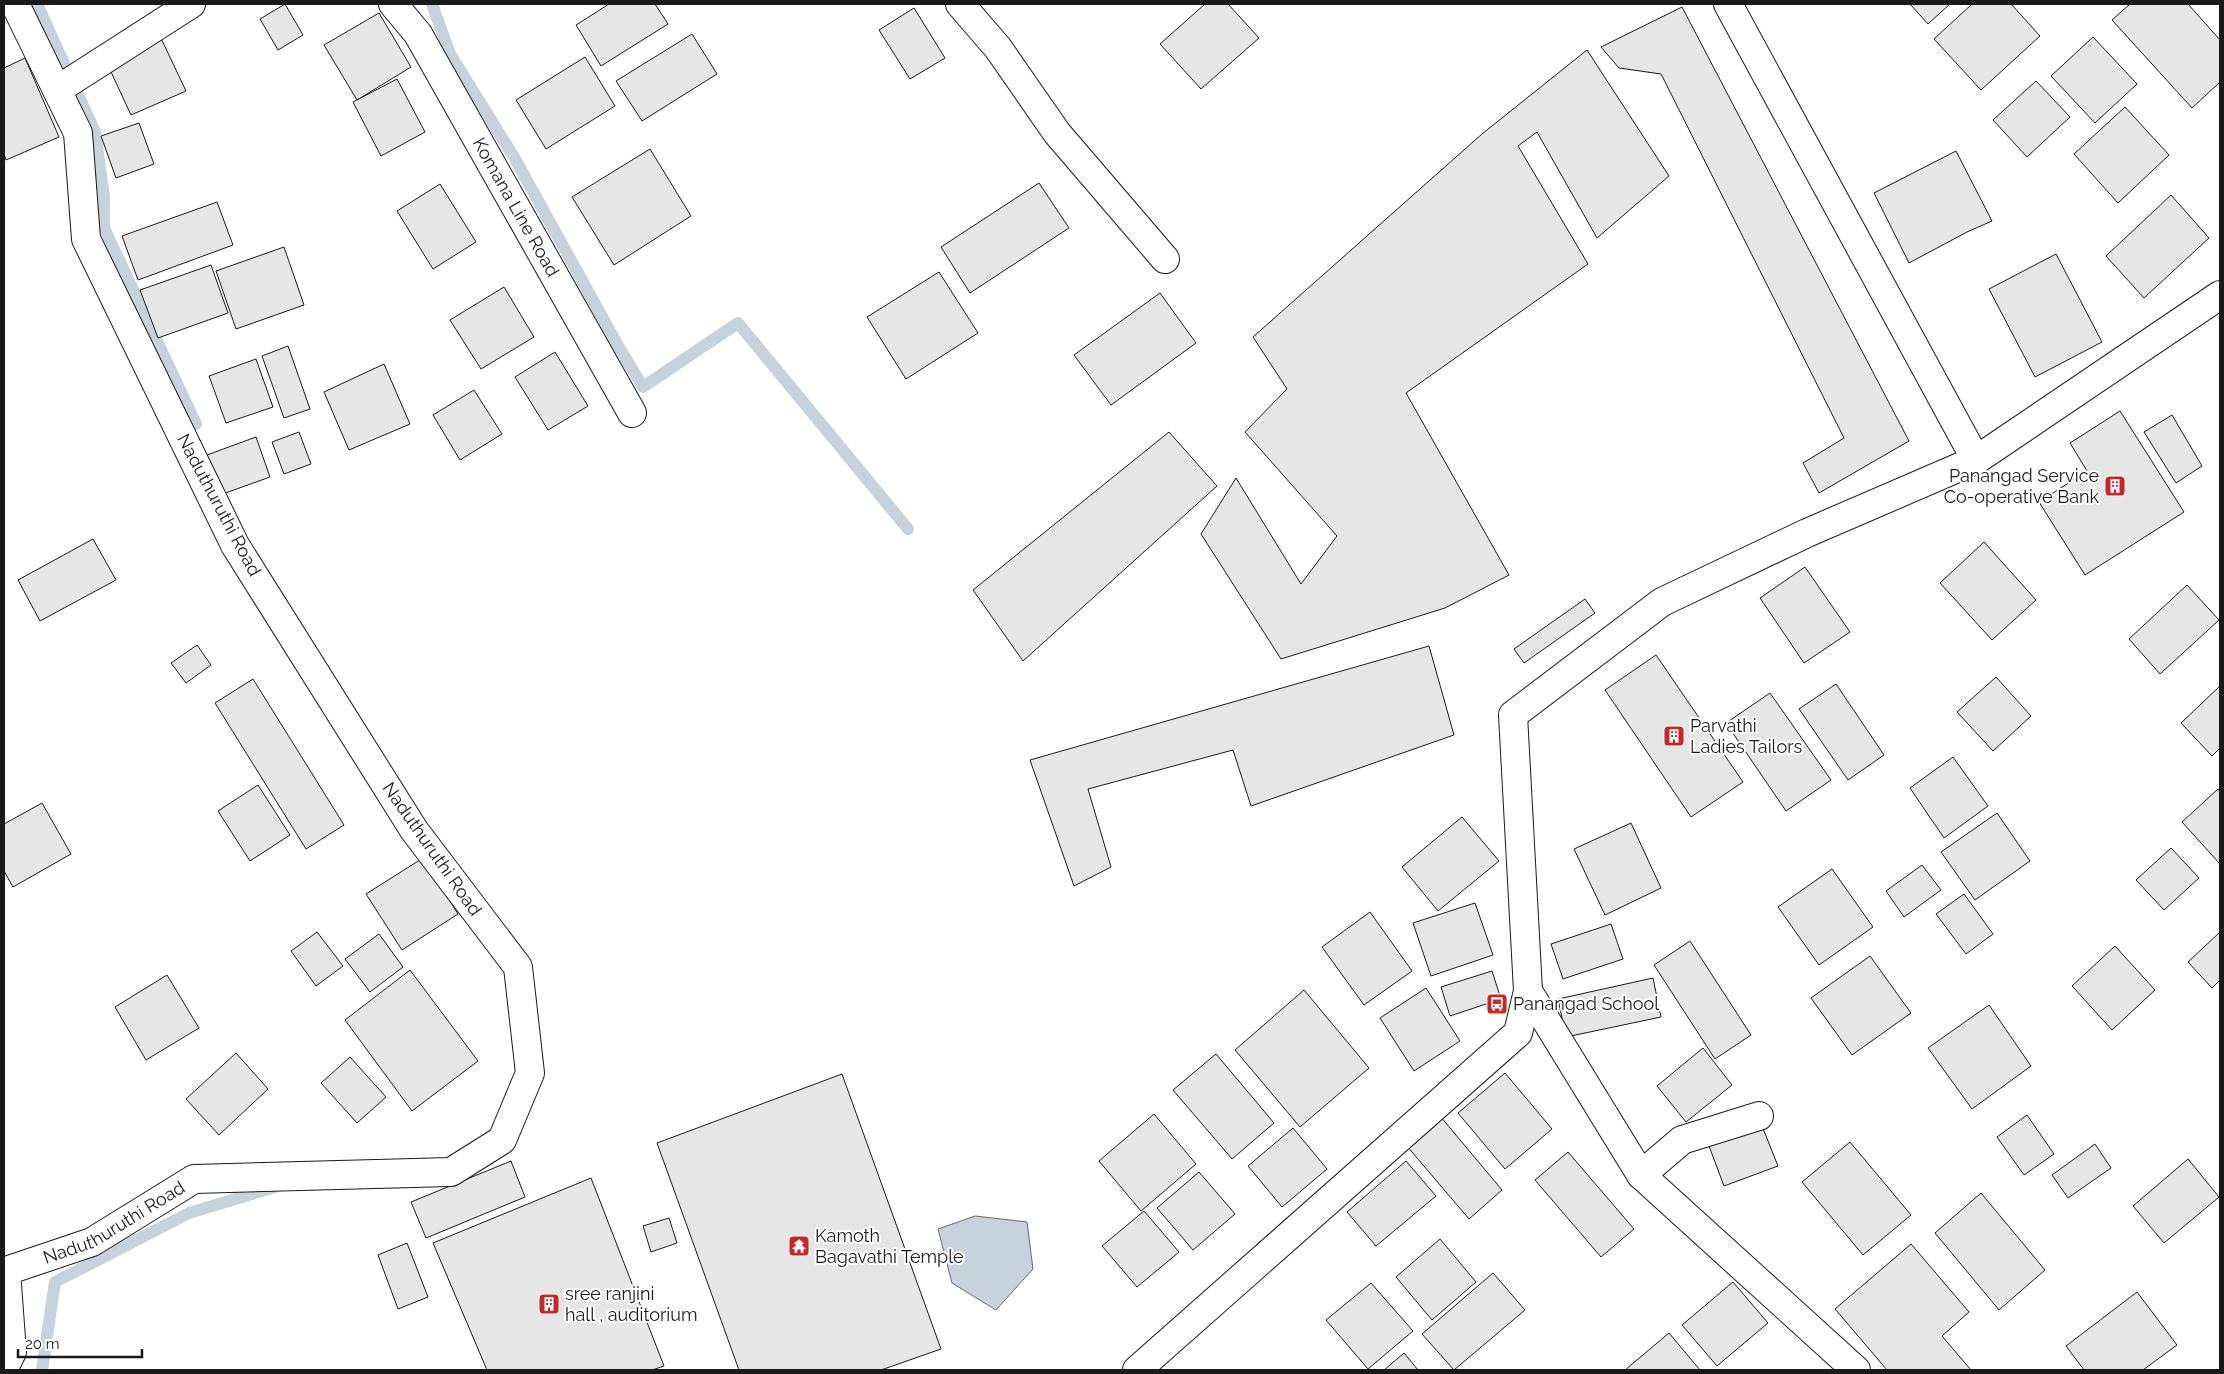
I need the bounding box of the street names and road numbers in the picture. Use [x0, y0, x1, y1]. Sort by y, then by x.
street label: Komana Line Road [469, 134, 564, 280]
street label: Naduthuruthi Road [173, 430, 266, 579]
street label: Naduthuruthi Road [379, 778, 486, 919]
street label: Naduthuruthi Road [40, 1176, 188, 1268]

